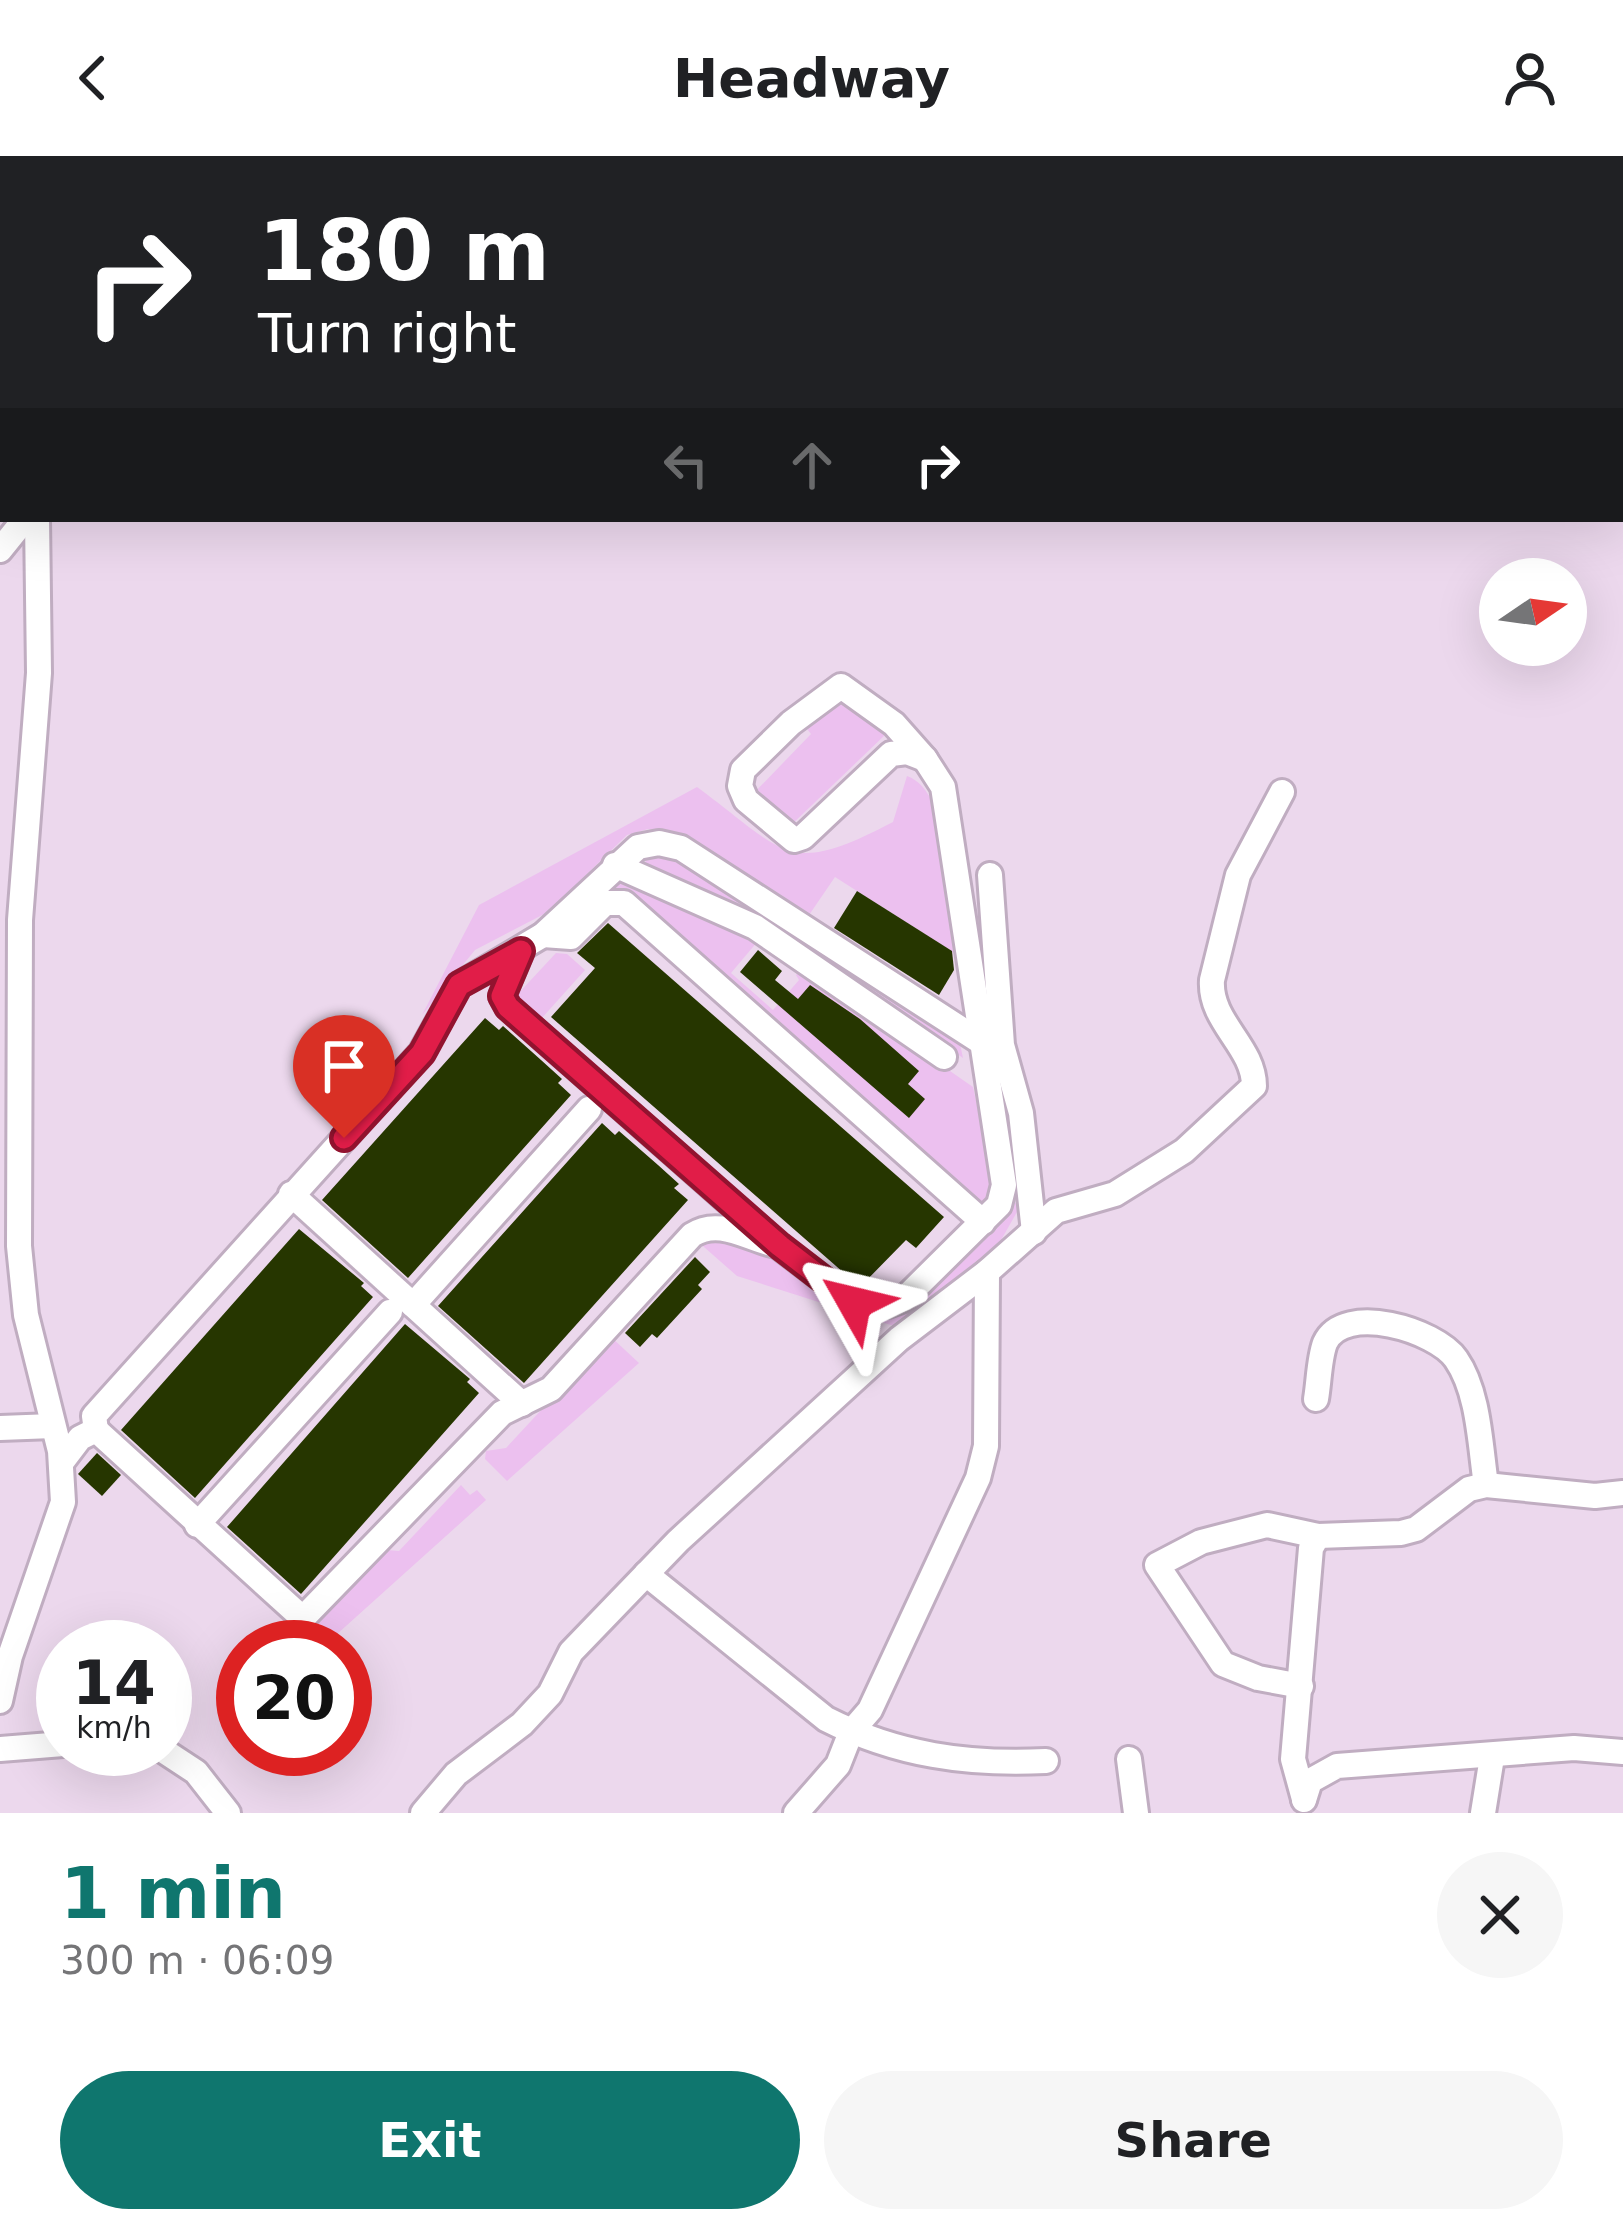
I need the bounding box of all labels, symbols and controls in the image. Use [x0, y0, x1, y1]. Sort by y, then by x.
icon: back [60, 45, 126, 111]
icon: person [1497, 45, 1563, 111]
text: Headway [673, 47, 950, 110]
text: 180 m [258, 202, 550, 300]
icon: right [60, 204, 216, 360]
text: Turn right [258, 302, 517, 365]
icon: left [653, 432, 719, 498]
icon: ahead [779, 432, 845, 498]
icon: right [905, 432, 971, 498]
north arrow [1479, 558, 1587, 666]
map controls [1479, 558, 1587, 666]
pin [293, 1015, 395, 1138]
icon: arrive [311, 1033, 377, 1099]
position arrow [791, 1240, 917, 1366]
speed limit sign: 20 [216, 1620, 372, 1776]
text: 14 [72, 1648, 156, 1718]
text: km/h [76, 1710, 152, 1745]
text: 1 min [60, 1851, 286, 1935]
button: close [1437, 1852, 1563, 1978]
text: 300 m · 06:09 [60, 1938, 334, 1983]
button: Exit [60, 2071, 800, 2209]
button: Share [824, 2071, 1563, 2209]

